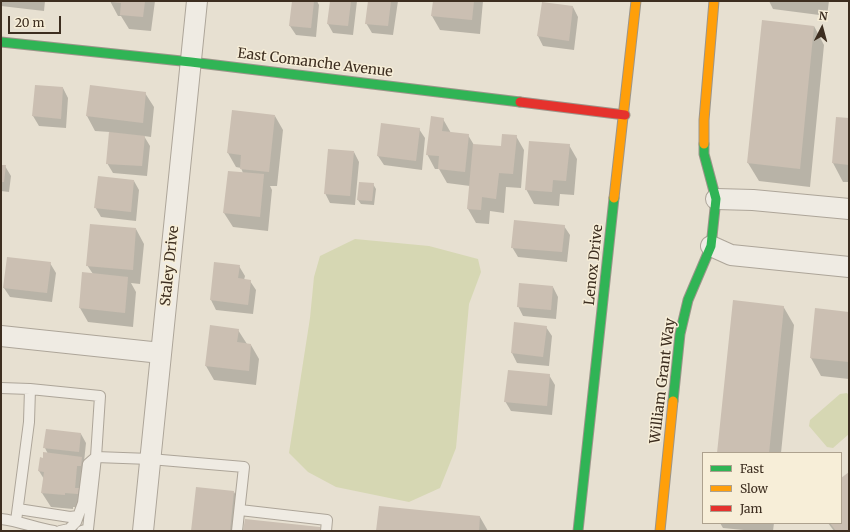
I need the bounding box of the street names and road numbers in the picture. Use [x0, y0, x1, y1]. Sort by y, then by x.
street label: East Comanche Avenue [236, 45, 394, 81]
street label: Lenox Drive [581, 224, 607, 306]
street label: Staley Drive [157, 225, 183, 307]
street label: William Grant Way [647, 317, 679, 445]

